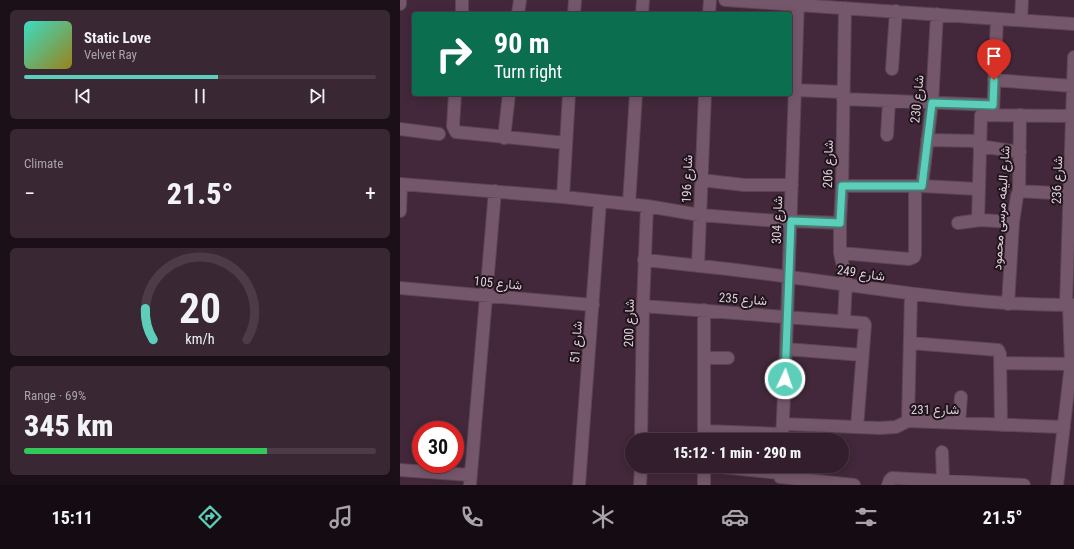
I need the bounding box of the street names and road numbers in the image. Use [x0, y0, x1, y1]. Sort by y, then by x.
street label: شارع 230 [907, 74, 929, 124]
street label: شارع 206 [820, 140, 838, 188]
street label: شارع اليفه مرسى محمود [989, 145, 1015, 271]
street label: شارع 196 [679, 155, 697, 204]
street label: شارع 236 [1049, 156, 1067, 205]
street label: شارع 304 [769, 196, 787, 245]
street label: شارع 249 [836, 262, 886, 286]
street label: شارع 105 [473, 273, 523, 295]
street label: شارع 235 [718, 290, 768, 310]
street label: شارع 200 [621, 299, 639, 347]
street label: شارع 51 [567, 321, 587, 364]
street label: شارع 231 [911, 402, 959, 419]

